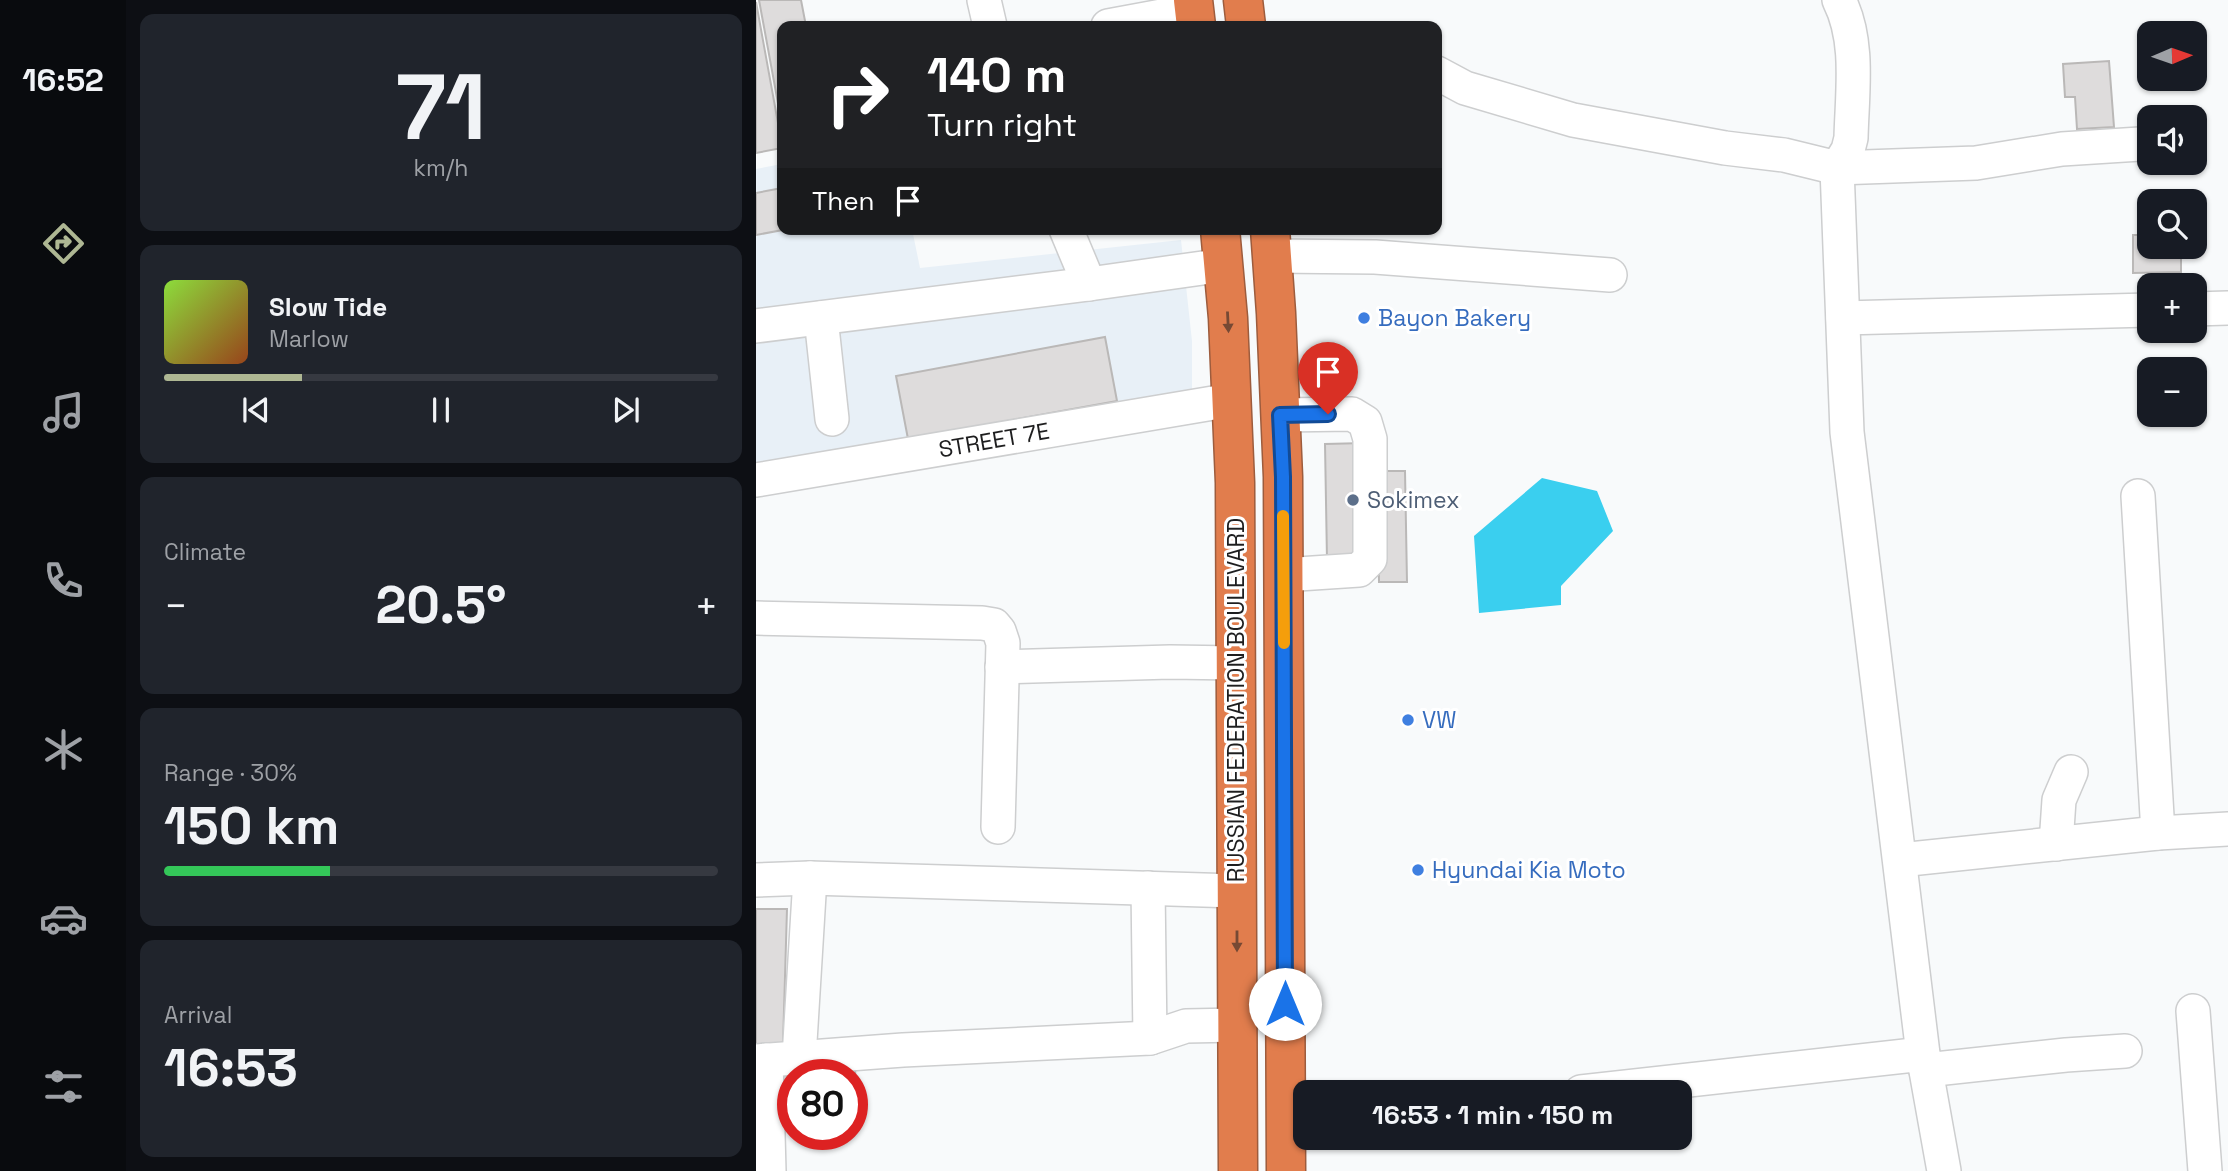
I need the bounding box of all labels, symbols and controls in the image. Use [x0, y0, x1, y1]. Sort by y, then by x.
north arrow [2137, 21, 2207, 91]
map controls [2137, 21, 2207, 427]
text: 140 m [927, 44, 1066, 106]
text: 71 [396, 49, 486, 166]
icon: right [812, 49, 903, 140]
text: 16:52 [22, 60, 104, 100]
text: Turn right [927, 105, 1077, 145]
button: sound [2137, 105, 2207, 175]
text: km/h [414, 153, 468, 183]
icon: arrive [889, 182, 927, 220]
text: Then [812, 184, 875, 218]
button: search [2137, 189, 2207, 259]
icon: directions [39, 219, 88, 268]
button: + [2137, 273, 2207, 343]
text: Slow Tide [269, 290, 387, 324]
place label: Bayon Bakery [1378, 303, 1531, 333]
marker: Bayon Bakery [1356, 310, 1372, 326]
one-way arrow [1222, 311, 1233, 333]
text: Marlow [269, 324, 349, 354]
pin [1298, 342, 1358, 414]
icon: arrive [1309, 353, 1347, 391]
button: − [2137, 357, 2207, 427]
icon: music [39, 388, 88, 437]
icon: previous [237, 391, 275, 429]
icon: pause [422, 391, 460, 429]
icon: next [607, 391, 645, 429]
street label: STREET 7E [936, 415, 1052, 465]
place label: Sokimex [1367, 485, 1460, 515]
marker: Sokimex [1345, 492, 1361, 508]
street label: RUSSIAN FEDERATION BOULEVARD [1221, 518, 1251, 882]
text: Climate [164, 537, 246, 567]
icon: phone [39, 556, 88, 605]
text: 20.5° [375, 572, 507, 638]
text: − [164, 582, 188, 630]
text: + [694, 582, 718, 630]
place label: VW [1422, 705, 1456, 735]
marker: VW [1400, 712, 1416, 728]
icon: climate [39, 725, 88, 774]
text: Range · 30% [164, 758, 297, 788]
text: 150 km [164, 793, 339, 859]
place label: Hyundai Kia Moto [1432, 855, 1626, 885]
marker: Hyundai Kia Moto [1410, 862, 1426, 878]
icon: car [39, 894, 88, 943]
one-way arrow [1231, 930, 1243, 952]
position arrow [1248, 967, 1322, 1041]
text: Arrival [164, 1000, 232, 1030]
text: 16:53 [164, 1035, 298, 1101]
speed limit sign: 80 [777, 1059, 868, 1150]
icon: filters [39, 1062, 88, 1111]
text: 16:53 · 1 min · 150 m [1372, 1098, 1613, 1132]

